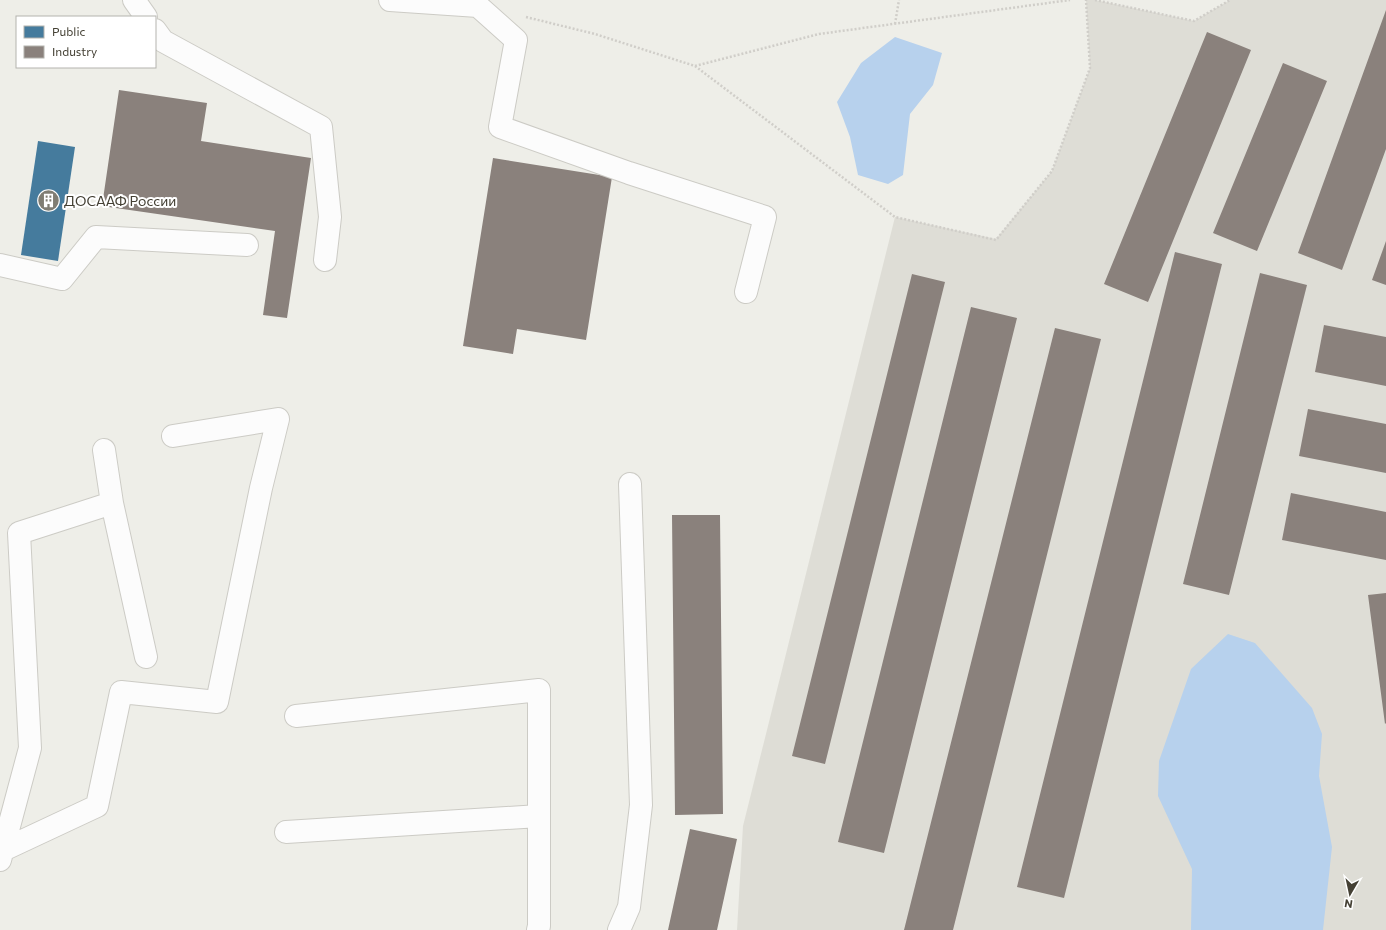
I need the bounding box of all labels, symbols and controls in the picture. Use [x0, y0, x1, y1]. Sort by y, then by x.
legend [16, 16, 156, 68]
text: Public [52, 24, 85, 38]
text: Industry [52, 44, 97, 58]
building icon: ДОСААФ России [35, 188, 61, 214]
place label: ДОСААФ России [64, 192, 176, 209]
north arrow [1330, 874, 1370, 914]
text: N [1343, 897, 1353, 911]

